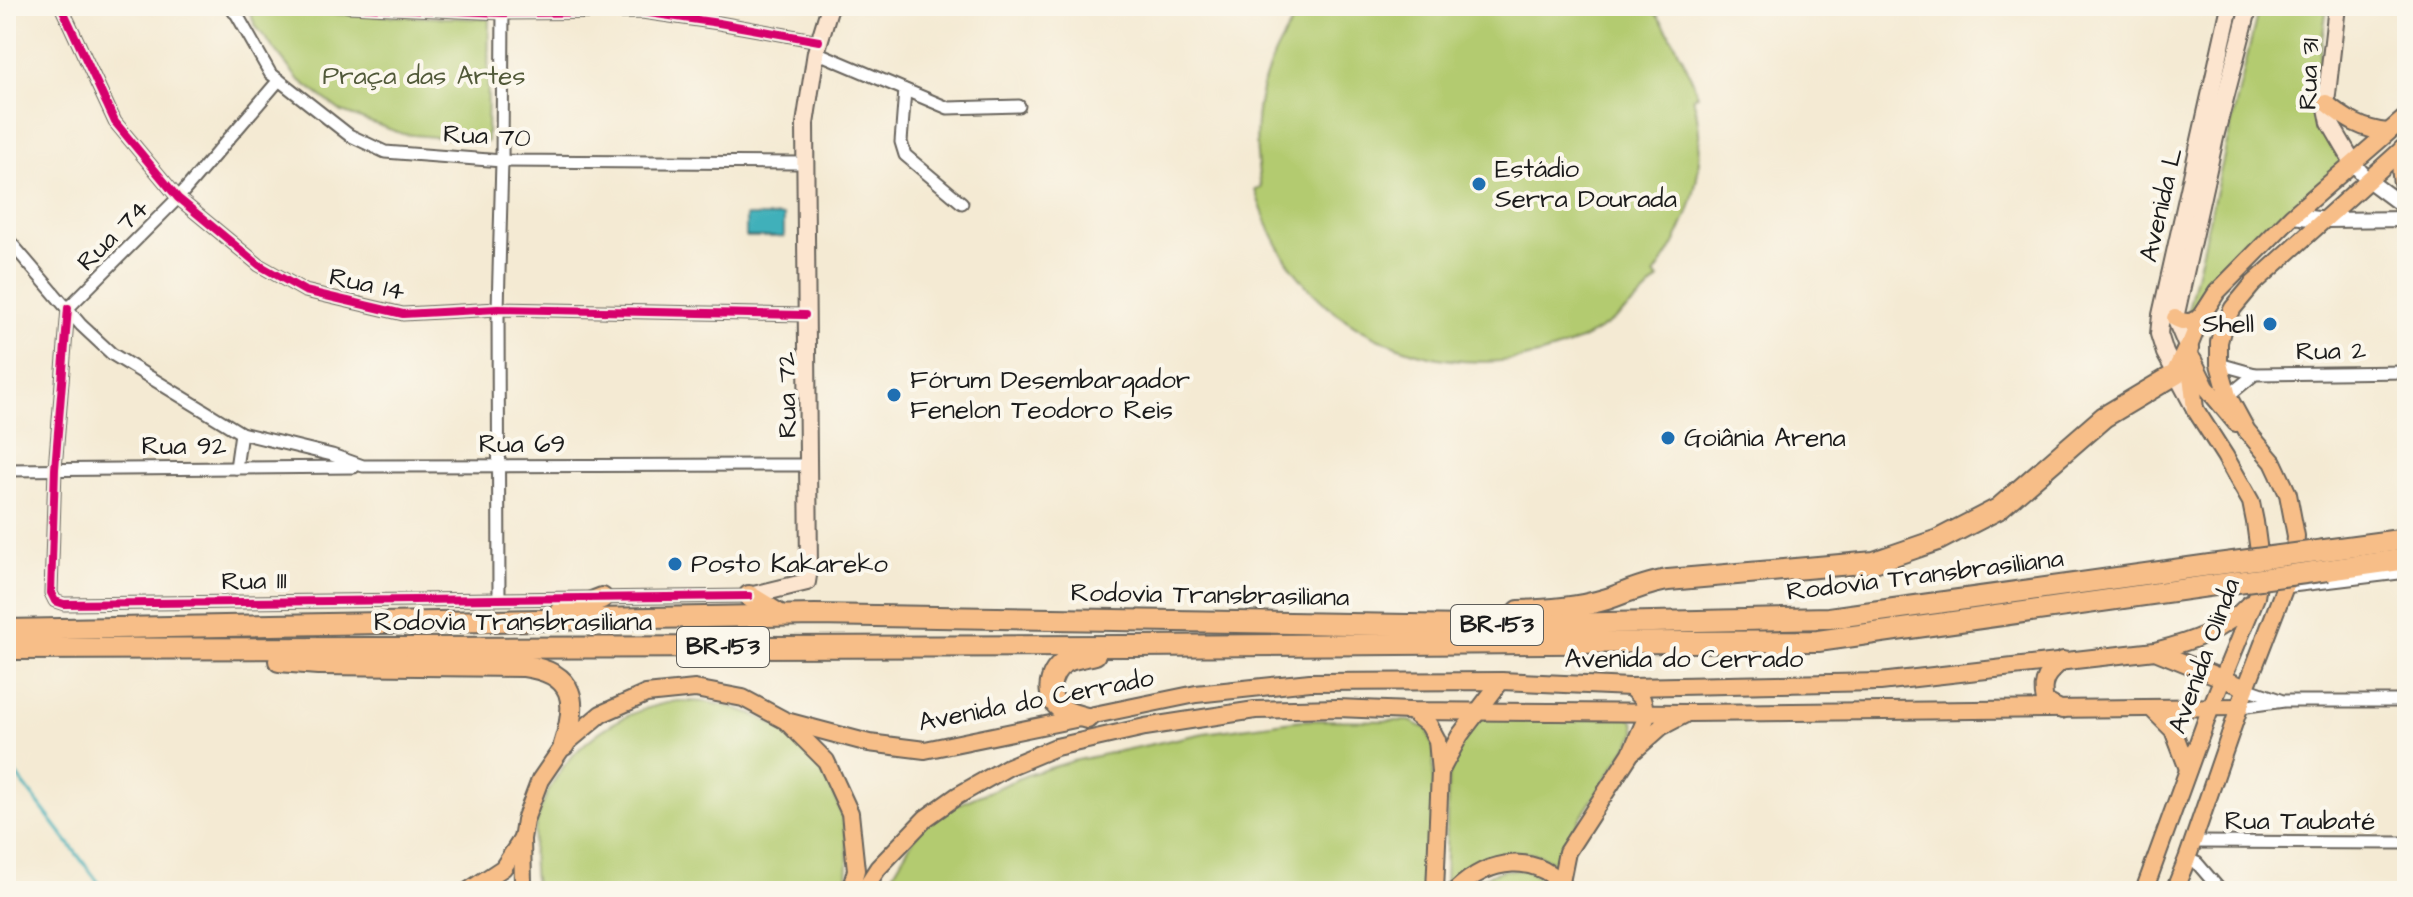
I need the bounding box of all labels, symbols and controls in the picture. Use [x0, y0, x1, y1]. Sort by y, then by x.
street label: Rua 31 [2290, 37, 2328, 111]
park label: Praça das Artes [323, 58, 525, 94]
street label: Rua 70 [442, 116, 532, 156]
street label: Avenida L [2130, 144, 2192, 266]
place label: Estádio Serra Dourada [1495, 151, 1677, 217]
marker: Estádio Serra Dourada [1470, 175, 1488, 193]
street label: Rua 74 [69, 191, 157, 279]
street label: Rua 14 [326, 258, 408, 310]
place label: Shell [2202, 306, 2254, 342]
marker: Shell [2261, 315, 2279, 333]
street label: Rua 2 [2296, 332, 2367, 370]
street label: Rua 72 [768, 351, 806, 438]
place label: Fórum Desembargador Fenelon Teodoro Reis [910, 362, 1190, 428]
marker: Fórum Desembargador Fenelon Teodoro Reis [885, 386, 903, 404]
place label: Goiânia Arena [1684, 420, 1846, 456]
street label: Rua 69 [479, 426, 565, 462]
street label: Rua 92 [141, 428, 227, 464]
marker: Goiânia Arena [1659, 429, 1677, 447]
street label: Rodovia Transbrasiliana [1785, 540, 2065, 610]
place label: Posto Kakareko [691, 546, 888, 582]
marker: Posto Kakareko [666, 555, 684, 573]
street label: Rua 111 [221, 562, 287, 600]
street label: Avenida Olinda [2159, 573, 2249, 739]
street label: Rodovia Transbrasiliana [1070, 575, 1350, 615]
street label: Rodovia Transbrasiliana [374, 604, 652, 640]
road number: BR-153 [1451, 605, 1543, 645]
road number: BR-153 [677, 627, 769, 667]
street label: Avenida do Cerrado [1565, 641, 1804, 677]
street label: Avenida do Cerrado [915, 659, 1157, 740]
street label: Rua Taubaté [2225, 803, 2375, 839]

